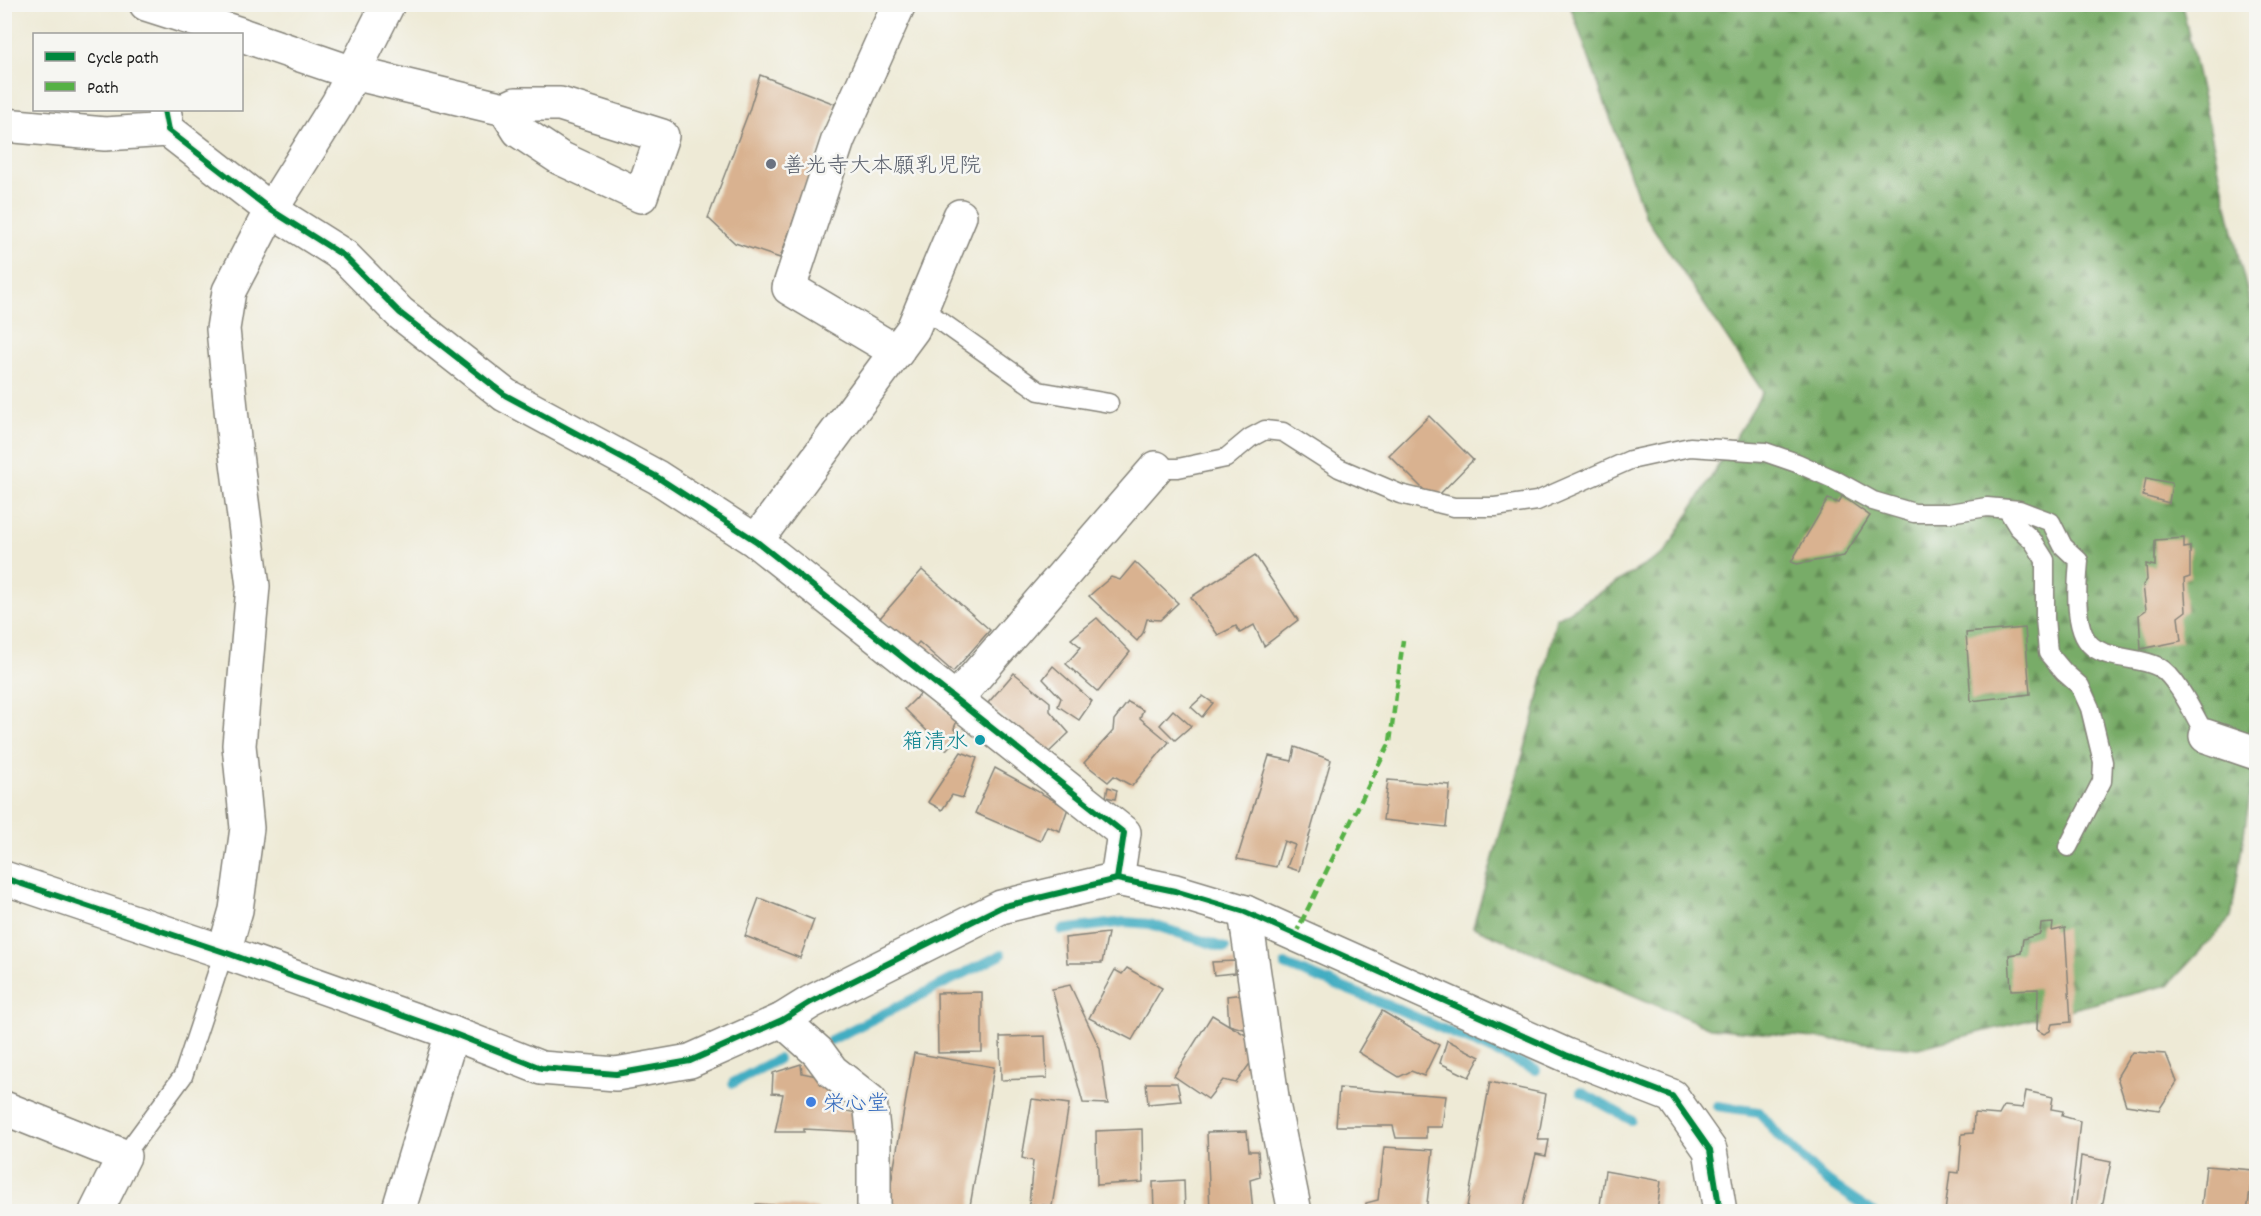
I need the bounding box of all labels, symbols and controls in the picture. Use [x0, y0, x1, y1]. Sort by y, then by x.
legend [33, 33, 243, 111]
text: Cycle path [87, 47, 158, 72]
text: Path [87, 77, 119, 102]
place label: 善光寺大本願乳児院 [783, 152, 981, 183]
marker: 善光寺大本願乳児院 [764, 157, 778, 171]
place label: 箱清水 [902, 728, 968, 759]
marker: 箱清水 [973, 733, 987, 747]
place label: 栄心堂 [823, 1090, 889, 1121]
marker: 栄心堂 [804, 1095, 818, 1109]

